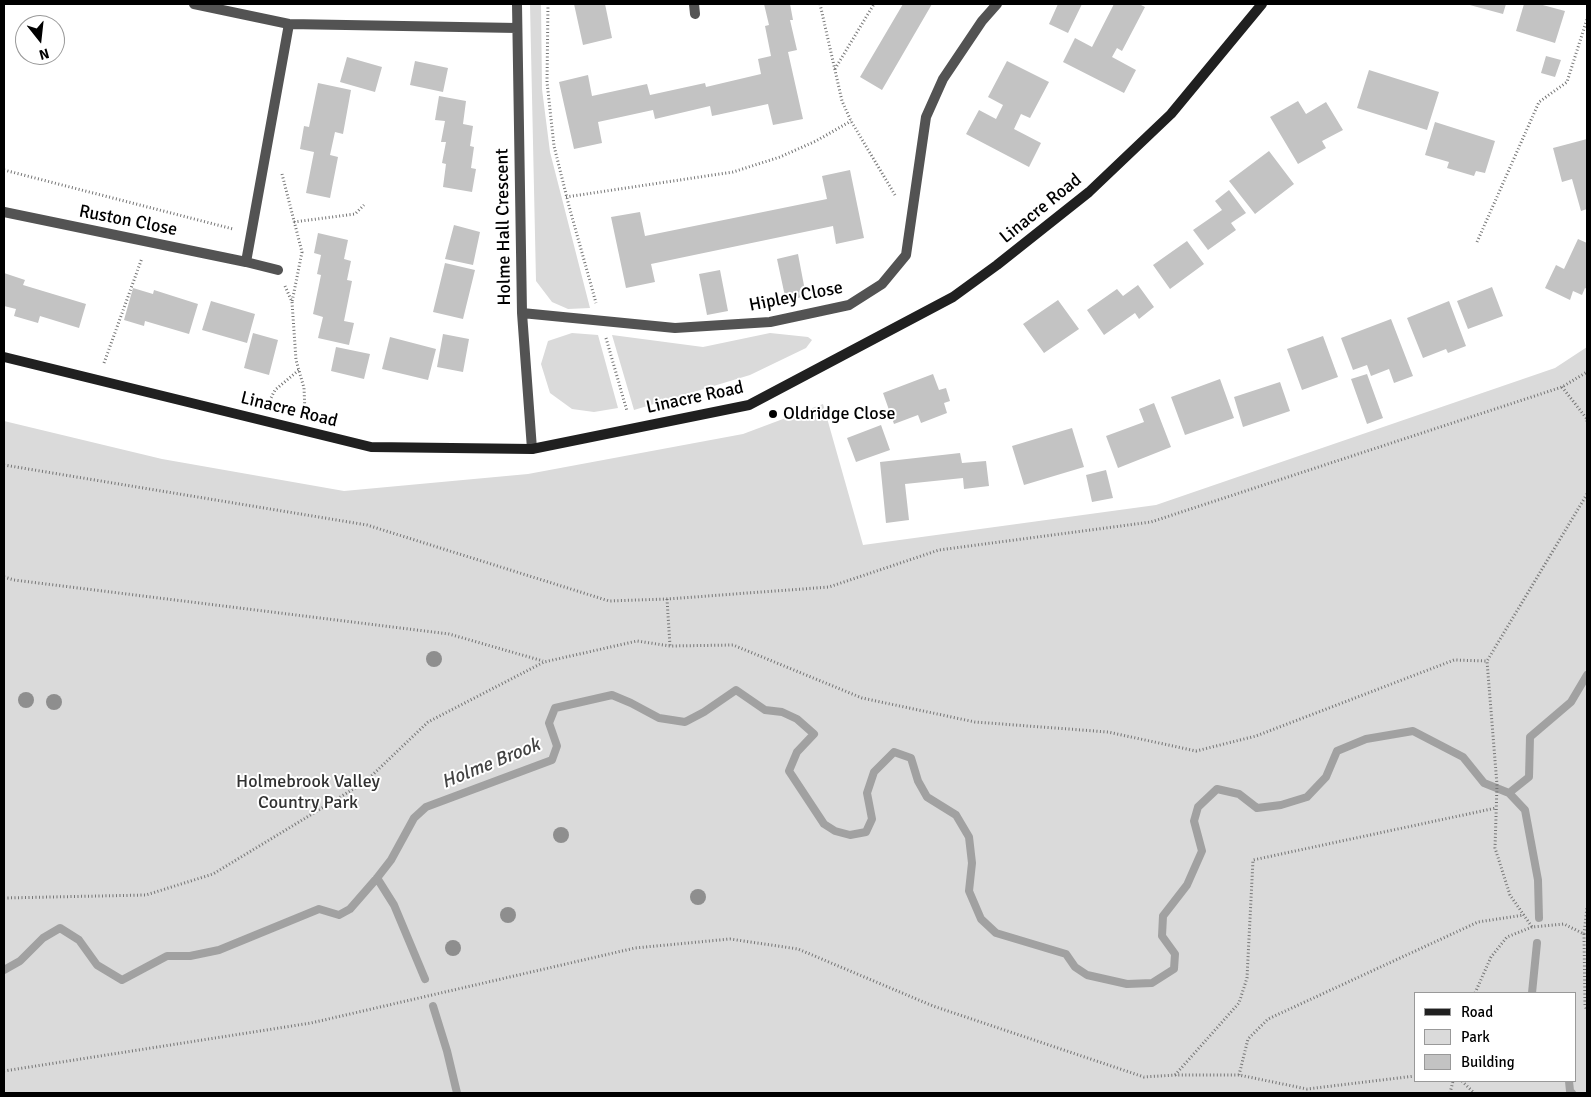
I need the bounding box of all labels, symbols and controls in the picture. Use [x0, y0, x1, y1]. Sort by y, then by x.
north arrow [15, 15, 65, 65]
text: N [37, 44, 51, 63]
street label: Holme Hall Crescent [492, 148, 516, 306]
street label: Linacre Road [996, 169, 1086, 249]
street label: Ruston Close [77, 201, 179, 241]
street label: Hipley Close [747, 277, 845, 317]
street label: Linacre Road [644, 377, 746, 419]
street label: Linacre Road [238, 388, 340, 432]
place label: Oldridge Close [783, 403, 896, 425]
marker: Oldridge Close [767, 408, 779, 420]
water label: Holme Brook [438, 734, 544, 794]
park label: Holmebrook Valley Country Park [236, 771, 380, 814]
legend [1414, 992, 1576, 1082]
text: Road [1461, 1003, 1493, 1021]
text: Park [1461, 1028, 1490, 1046]
text: Building [1461, 1053, 1515, 1071]

